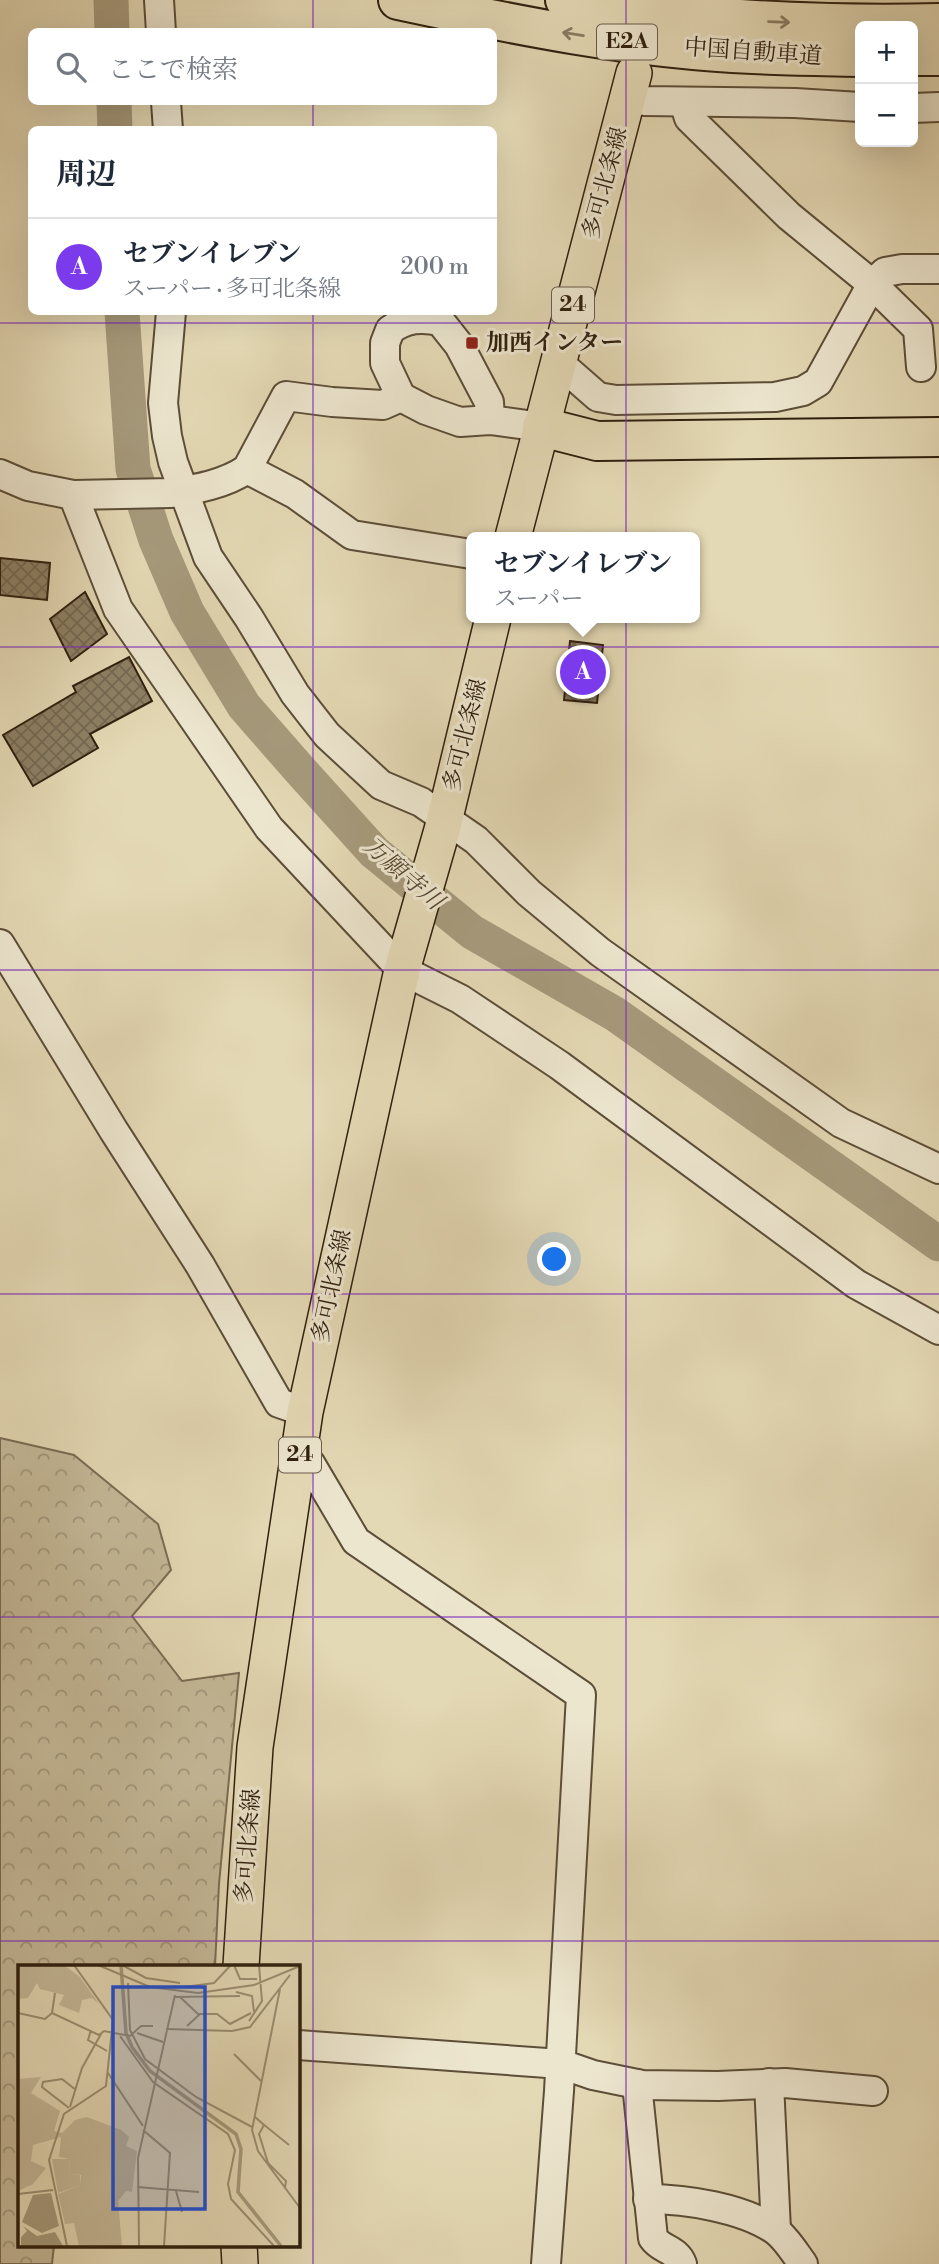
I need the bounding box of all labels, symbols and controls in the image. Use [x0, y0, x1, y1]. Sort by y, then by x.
one-way arrow [767, 15, 790, 29]
map controls [855, 21, 918, 147]
button: + [855, 21, 918, 84]
road number: E2A [597, 24, 657, 60]
one-way arrow [562, 27, 585, 40]
search box [28, 28, 497, 105]
street label: 中国自動車道 [683, 33, 823, 71]
icon: search [52, 48, 90, 86]
text: ここで検索 [108, 54, 238, 86]
button: − [855, 84, 918, 147]
street label: 多可北条線 [577, 124, 633, 242]
text: 周辺 [56, 156, 116, 194]
text: セブンイレブン [123, 238, 302, 270]
text: A [71, 253, 87, 281]
text: 200 m [401, 253, 469, 281]
text: スーパー · 多可北条線 [123, 275, 341, 303]
road number: 24 [552, 288, 594, 322]
place label: 加西インター [486, 329, 623, 357]
marker: 加西インター [464, 335, 480, 351]
popup [466, 532, 700, 623]
text: セブンイレブン [494, 548, 672, 580]
text: スーパー [494, 585, 583, 613]
pin: A [560, 646, 606, 698]
street label: 多可北条線 [438, 676, 492, 794]
water label: 万願寺川 [357, 831, 451, 919]
street label: 多可北条線 [306, 1227, 358, 1345]
your location [537, 1242, 571, 1276]
road number: 24 [279, 1438, 321, 1472]
street label: 多可北条線 [230, 1788, 266, 1904]
inset map [18, 1965, 299, 2246]

